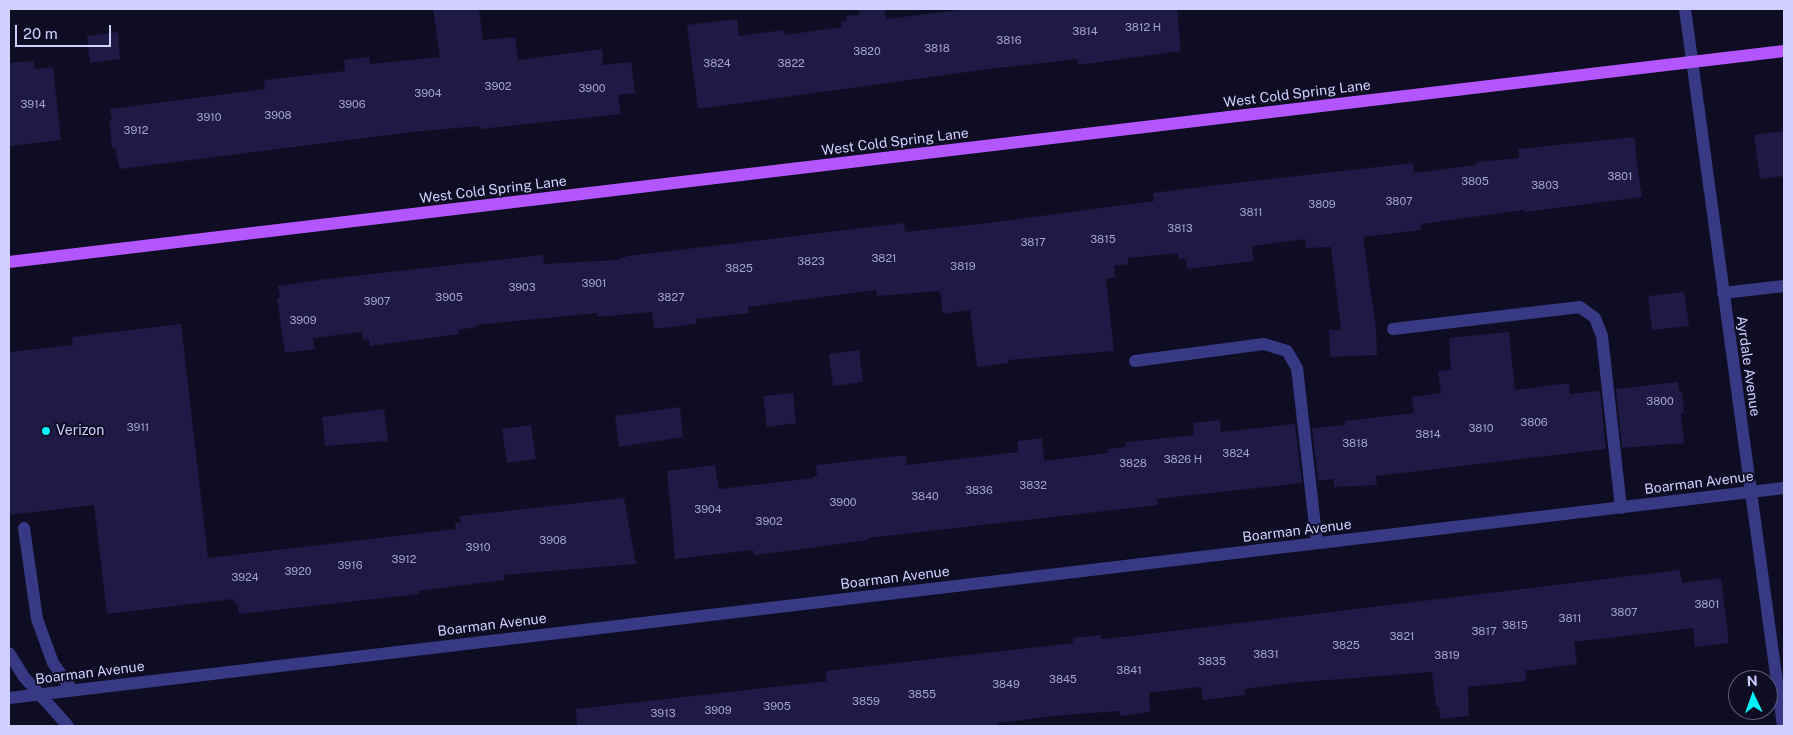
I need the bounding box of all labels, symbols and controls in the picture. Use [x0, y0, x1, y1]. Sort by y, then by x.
scale bar [18, 15, 114, 47]
house number: 3812 H [1125, 21, 1161, 35]
text: 20 m [23, 25, 58, 42]
house number: 3814 [1072, 25, 1098, 39]
house number: 3816 [996, 34, 1022, 48]
house number: 3818 [924, 42, 950, 56]
house number: 3820 [853, 45, 881, 59]
house number: 3824 [703, 57, 731, 71]
house number: 3822 [777, 57, 805, 71]
street label: West Cold Spring Lane [1222, 77, 1372, 111]
house number: 3902 [485, 80, 511, 94]
house number: 3900 [578, 82, 606, 96]
house number: 3904 [414, 87, 442, 101]
house number: 3914 [20, 98, 46, 112]
house number: 3906 [338, 98, 366, 112]
house number: 3908 [264, 109, 292, 123]
house number: 3910 [197, 111, 221, 125]
house number: 3912 [124, 124, 148, 138]
street label: West Cold Spring Lane [820, 125, 970, 159]
house number: 3801 [1607, 170, 1633, 184]
street label: West Cold Spring Lane [418, 173, 568, 207]
house number: 3805 [1461, 175, 1489, 189]
house number: 3803 [1531, 179, 1559, 193]
house number: 3807 [1385, 195, 1413, 209]
house number: 3809 [1308, 198, 1336, 212]
house number: 3811 [1240, 206, 1262, 220]
house number: 3813 [1167, 222, 1193, 236]
house number: 3815 [1090, 233, 1116, 247]
house number: 3817 [1020, 236, 1046, 250]
house number: 3821 [871, 252, 897, 266]
house number: 3823 [797, 255, 825, 269]
house number: 3819 [950, 260, 976, 274]
house number: 3825 [725, 262, 753, 276]
house number: 3901 [582, 277, 606, 291]
house number: 3903 [508, 281, 536, 295]
house number: 3905 [435, 291, 463, 305]
house number: 3827 [657, 291, 685, 305]
house number: 3907 [364, 295, 390, 309]
house number: 3909 [289, 314, 317, 328]
street label: Ayrdale Avenue [1733, 315, 1763, 417]
house number: 3800 [1646, 395, 1674, 409]
house number: 3806 [1520, 416, 1548, 430]
house number: 3911 [127, 421, 149, 435]
house number: 3810 [1468, 422, 1494, 436]
place label: Verizon [56, 423, 104, 439]
marker: Verizon [40, 425, 52, 437]
house number: 3814 [1415, 428, 1441, 442]
house number: 3818 [1342, 437, 1368, 451]
house number: 3824 [1222, 447, 1250, 461]
house number: 3826 H [1164, 453, 1202, 467]
house number: 3828 [1119, 457, 1147, 471]
street label: Boarman Avenue [1643, 468, 1755, 498]
house number: 3832 [1019, 479, 1047, 493]
house number: 3836 [965, 484, 993, 498]
house number: 3840 [911, 490, 939, 504]
house number: 3900 [829, 496, 857, 510]
house number: 3904 [694, 503, 722, 517]
house number: 3902 [756, 515, 782, 529]
street label: Boarman Avenue [1241, 516, 1353, 546]
house number: 3908 [539, 534, 567, 548]
house number: 3910 [466, 541, 490, 555]
house number: 3912 [392, 553, 416, 567]
house number: 3916 [337, 559, 363, 573]
street label: Boarman Avenue [839, 563, 951, 593]
house number: 3920 [284, 565, 312, 579]
house number: 3924 [231, 571, 259, 585]
house number: 3801 [1694, 598, 1720, 612]
house number: 3807 [1610, 606, 1638, 620]
street label: Boarman Avenue [436, 610, 548, 640]
house number: 3811 [1559, 612, 1581, 626]
house number: 3815 [1502, 619, 1528, 633]
house number: 3817 [1471, 625, 1497, 639]
house number: 3821 [1389, 630, 1415, 644]
house number: 3825 [1332, 639, 1360, 653]
house number: 3831 [1253, 648, 1279, 662]
house number: 3819 [1434, 649, 1460, 663]
house number: 3835 [1198, 655, 1226, 669]
street label: Boarman Avenue [34, 658, 146, 688]
house number: 3841 [1116, 664, 1142, 678]
north arrow [1728, 670, 1778, 720]
house number: 3845 [1049, 673, 1077, 687]
text: N [1746, 673, 1758, 689]
house number: 3849 [992, 678, 1020, 692]
house number: 3855 [908, 688, 936, 702]
house number: 3859 [852, 695, 880, 709]
house number: 3905 [763, 700, 791, 714]
house number: 3909 [704, 704, 732, 718]
house number: 3913 [650, 707, 676, 721]

